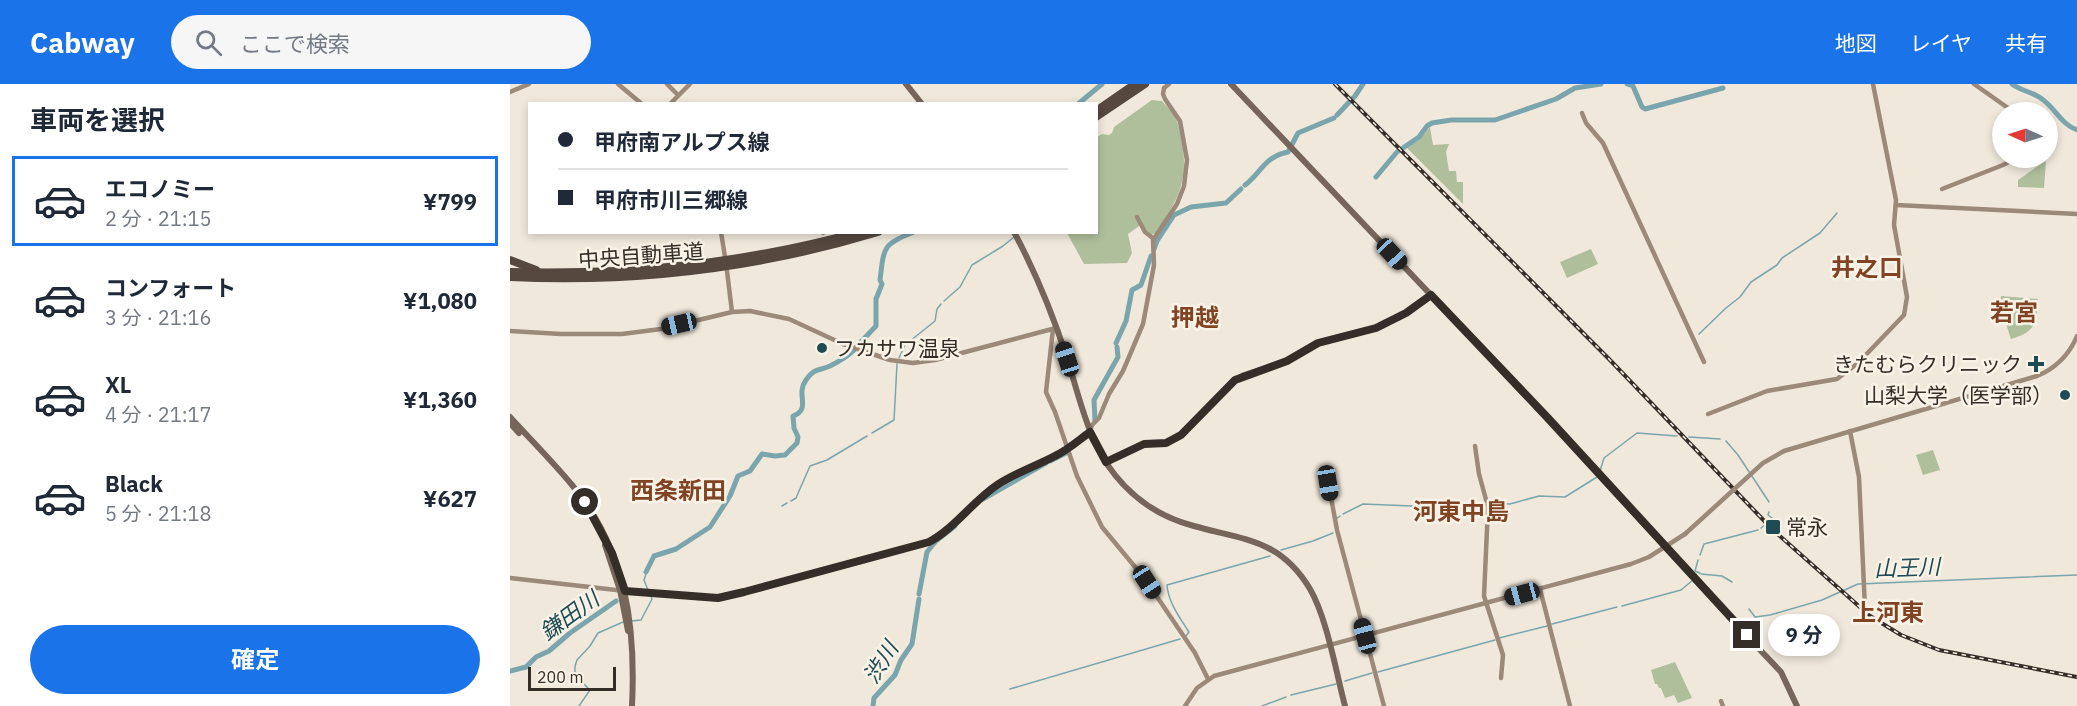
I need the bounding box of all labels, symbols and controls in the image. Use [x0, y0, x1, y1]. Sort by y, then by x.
search box [171, 15, 591, 69]
text: Cabway [30, 24, 135, 61]
icon: search [192, 26, 225, 59]
text: ここで検索 [240, 29, 350, 58]
text: 地図 [1835, 29, 1877, 57]
text: レイヤ [1910, 29, 1972, 57]
text: 共有 [2005, 29, 2047, 57]
text: 車両を選択 [30, 102, 165, 137]
north arrow [1992, 102, 2058, 168]
map controls [1992, 102, 2058, 168]
text: 甲府南アルプス線 [594, 127, 770, 156]
icon: car [33, 174, 87, 228]
text: エコノミー [105, 174, 215, 203]
text: 甲府市川三郷線 [594, 185, 748, 214]
text: ¥799 [423, 187, 477, 216]
text: 2 分 · 21:15 [105, 205, 212, 232]
car [1373, 235, 1411, 273]
street label: 中央自動車道 [577, 237, 705, 273]
district label: 井之口 [1831, 251, 1903, 283]
icon: car [33, 273, 87, 327]
text: コンフォート [105, 273, 236, 302]
text: ¥1,080 [403, 286, 477, 315]
district label: 若宮 [1990, 296, 2038, 328]
district label: 押越 [1171, 301, 1219, 333]
text: 3 分 · 21:16 [105, 304, 212, 331]
car [659, 311, 699, 337]
place label: フカサワ温泉 [834, 334, 960, 362]
car [1053, 339, 1081, 379]
marker: フカサワ温泉 [815, 341, 829, 355]
place label: きたむらクリニック [1833, 350, 2022, 378]
marker: きたむらクリニック [2027, 355, 2045, 373]
text: XL [105, 370, 131, 399]
icon: car [33, 372, 87, 426]
place label: 山梨大学（医学部） [1864, 381, 2053, 409]
text: ¥1,360 [403, 385, 477, 414]
marker: 山梨大学（医学部） [2058, 388, 2072, 402]
text: 4 分 · 21:17 [105, 401, 212, 428]
car [1316, 464, 1340, 502]
text: Black [105, 469, 163, 498]
icon: car [33, 471, 87, 525]
district label: 西条新田 [630, 474, 726, 506]
text: ¥627 [423, 484, 477, 513]
route start [571, 488, 598, 515]
district label: 河東中島 [1413, 495, 1509, 527]
text: 5 分 · 21:18 [105, 500, 212, 527]
place label: 常永 [1786, 513, 1828, 541]
marker: 常永 [1764, 518, 1782, 536]
water label: 山王川 [1874, 551, 1942, 583]
car [1130, 562, 1164, 602]
car [1502, 581, 1542, 607]
water label: 鎌田川 [534, 583, 606, 646]
district label: 上河東 [1852, 596, 1924, 628]
callout: 9 分 [1768, 614, 1840, 656]
car [1352, 616, 1378, 656]
route end [1733, 621, 1760, 648]
text: 9 分 [1786, 621, 1822, 648]
button: 確定 [30, 625, 480, 694]
water label: 渋川 [856, 634, 905, 688]
scale bar [528, 664, 616, 692]
text: 200 m [537, 667, 584, 687]

